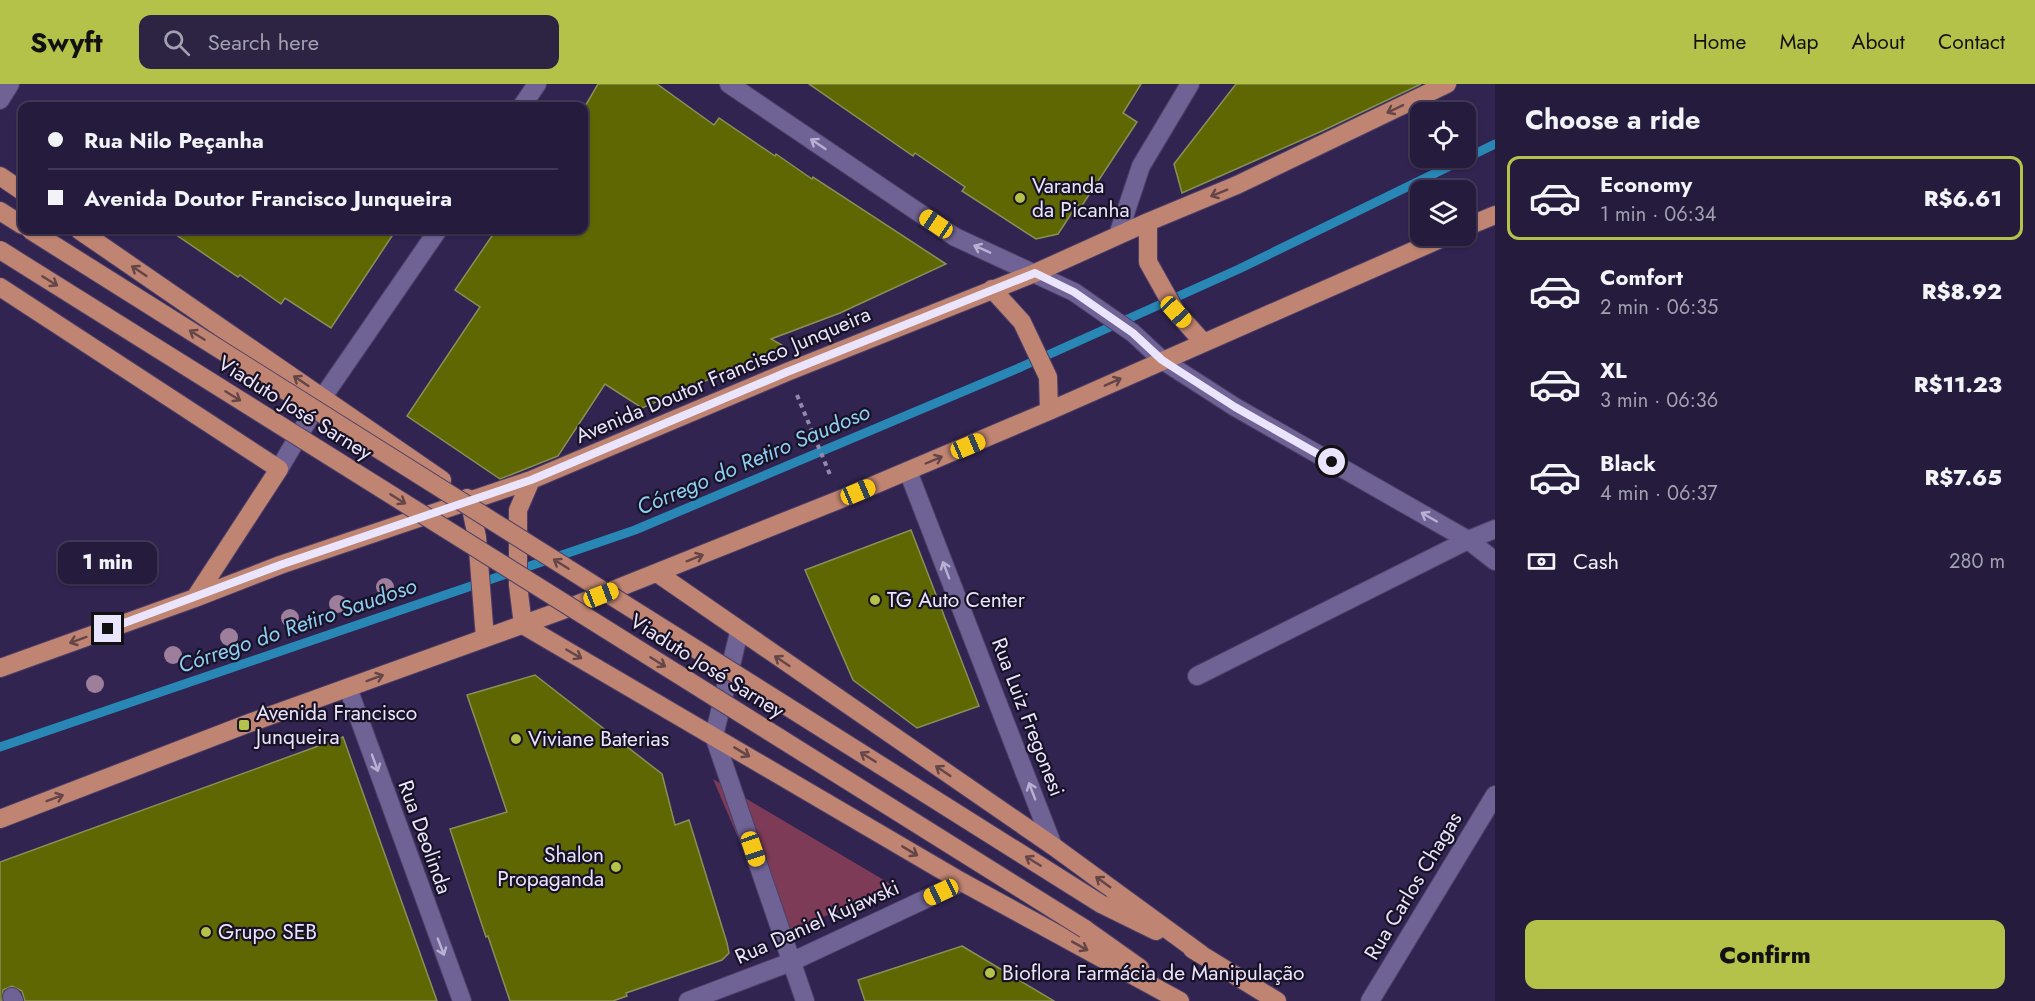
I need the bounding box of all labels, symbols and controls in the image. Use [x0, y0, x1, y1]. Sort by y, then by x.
search box [139, 15, 559, 69]
text: Swyft [30, 22, 103, 63]
icon: search [160, 26, 193, 59]
text: Search here [208, 26, 319, 58]
text: Home [1693, 27, 1746, 57]
text: Map [1779, 27, 1819, 57]
text: About [1852, 27, 1905, 57]
text: Contact [1938, 27, 2005, 57]
text: Choose a ride [1525, 100, 1700, 139]
map controls [1410, 102, 1476, 246]
button: locate [1410, 102, 1476, 168]
one-way arrow [1386, 104, 1404, 116]
text: Rua Nilo Peçanha [84, 124, 264, 156]
one-way arrow [810, 138, 827, 150]
text: Economy [1600, 168, 1692, 200]
place label: Varanda da Picanha [1032, 171, 1130, 225]
icon: car [1528, 171, 1582, 225]
button: layers [1410, 180, 1476, 246]
text: Avenida Doutor Francisco Junqueira [84, 182, 452, 214]
text: R$6.61 [1924, 182, 2002, 214]
one-way arrow [1210, 188, 1228, 199]
marker: Varanda da Picanha [1013, 191, 1027, 205]
text: 1 min · 06:34 [1600, 200, 1716, 229]
car [916, 206, 956, 242]
one-way arrow [973, 243, 991, 254]
text: Comfort [1600, 261, 1683, 293]
icon: car [1528, 264, 1582, 318]
one-way arrow [132, 265, 148, 277]
one-way arrow [41, 275, 57, 287]
text: R$8.92 [1922, 275, 2002, 307]
car [1157, 293, 1195, 331]
text: 2 min · 06:35 [1600, 293, 1718, 322]
street label: Avenida Doutor Francisco Junqueira [571, 299, 875, 451]
one-way arrow [189, 328, 206, 340]
street label: Viaduto José Sarney [212, 348, 379, 468]
text: XL [1600, 354, 1627, 386]
icon: car [1528, 357, 1582, 411]
text: R$11.23 [1914, 368, 2002, 400]
one-way arrow [293, 375, 309, 387]
one-way arrow [1103, 376, 1121, 388]
text: 3 min · 06:36 [1600, 386, 1718, 415]
one-way arrow [224, 390, 241, 402]
water label: Córrego do Retiro Saudoso [631, 395, 875, 523]
car [948, 431, 988, 461]
text: Black [1600, 447, 1656, 479]
route start [1318, 448, 1345, 475]
icon: car [1528, 450, 1582, 504]
one-way arrow [924, 454, 943, 465]
text: R$7.65 [1924, 461, 2002, 493]
car [838, 477, 878, 507]
text: 4 min · 06:37 [1600, 479, 1718, 508]
one-way arrow [389, 494, 406, 506]
one-way arrow [1421, 511, 1438, 523]
callout: 1 min [58, 542, 158, 584]
icon: cash [1525, 545, 1558, 578]
text: Cash [1573, 545, 1619, 577]
text: 280 m [1949, 547, 2005, 576]
text: 1 min [82, 548, 133, 577]
one-way arrow [685, 552, 704, 563]
one-way arrow [553, 558, 570, 570]
one-way arrow [940, 561, 951, 580]
water label: Córrego do Retiro Saudoso [173, 569, 421, 681]
car [581, 580, 621, 610]
place label: TG Auto Center [887, 585, 1026, 615]
marker: TG Auto Center [868, 593, 882, 607]
street label: Viaduto José Sarney [624, 606, 791, 726]
route end [94, 615, 121, 642]
street label: Rua Luiz Fregonesi [984, 633, 1072, 801]
one-way arrow [69, 635, 88, 646]
one-way arrow [565, 648, 582, 660]
one-way arrow [774, 655, 791, 667]
one-way arrow [650, 656, 666, 668]
one-way arrow [365, 672, 384, 683]
place label: Avenida Francisco Junqueira [253, 698, 417, 752]
marker: Avenida Francisco Junqueira [237, 718, 251, 732]
place label: Viviane Baterias [528, 724, 669, 754]
marker: Viviane Baterias [509, 732, 523, 746]
one-way arrow [733, 746, 750, 758]
one-way arrow [860, 751, 877, 763]
one-way arrow [370, 753, 381, 772]
one-way arrow [936, 765, 952, 777]
street label: Rua Deolinda [391, 776, 459, 898]
one-way arrow [1026, 782, 1037, 801]
one-way arrow [45, 791, 63, 802]
street label: Rua Carlos Chagas [1357, 806, 1469, 966]
car [739, 829, 767, 869]
place label: Shalon Propaganda [497, 840, 604, 894]
one-way arrow [901, 845, 918, 857]
one-way arrow [1025, 855, 1042, 867]
marker: Shalon Propaganda [609, 860, 623, 874]
street label: Rua Daniel Kujawski [730, 872, 904, 972]
car [921, 876, 961, 908]
one-way arrow [1096, 876, 1112, 888]
place label: Grupo SEB [218, 917, 317, 947]
button: Confirm [1525, 920, 2005, 989]
marker: Grupo SEB [199, 925, 213, 939]
one-way arrow [437, 937, 448, 955]
one-way arrow [1071, 940, 1088, 952]
place label: Bioflora Farmácia de Manipulação [1002, 958, 1304, 988]
marker: Bioflora Farmácia de Manipulação [983, 966, 997, 980]

